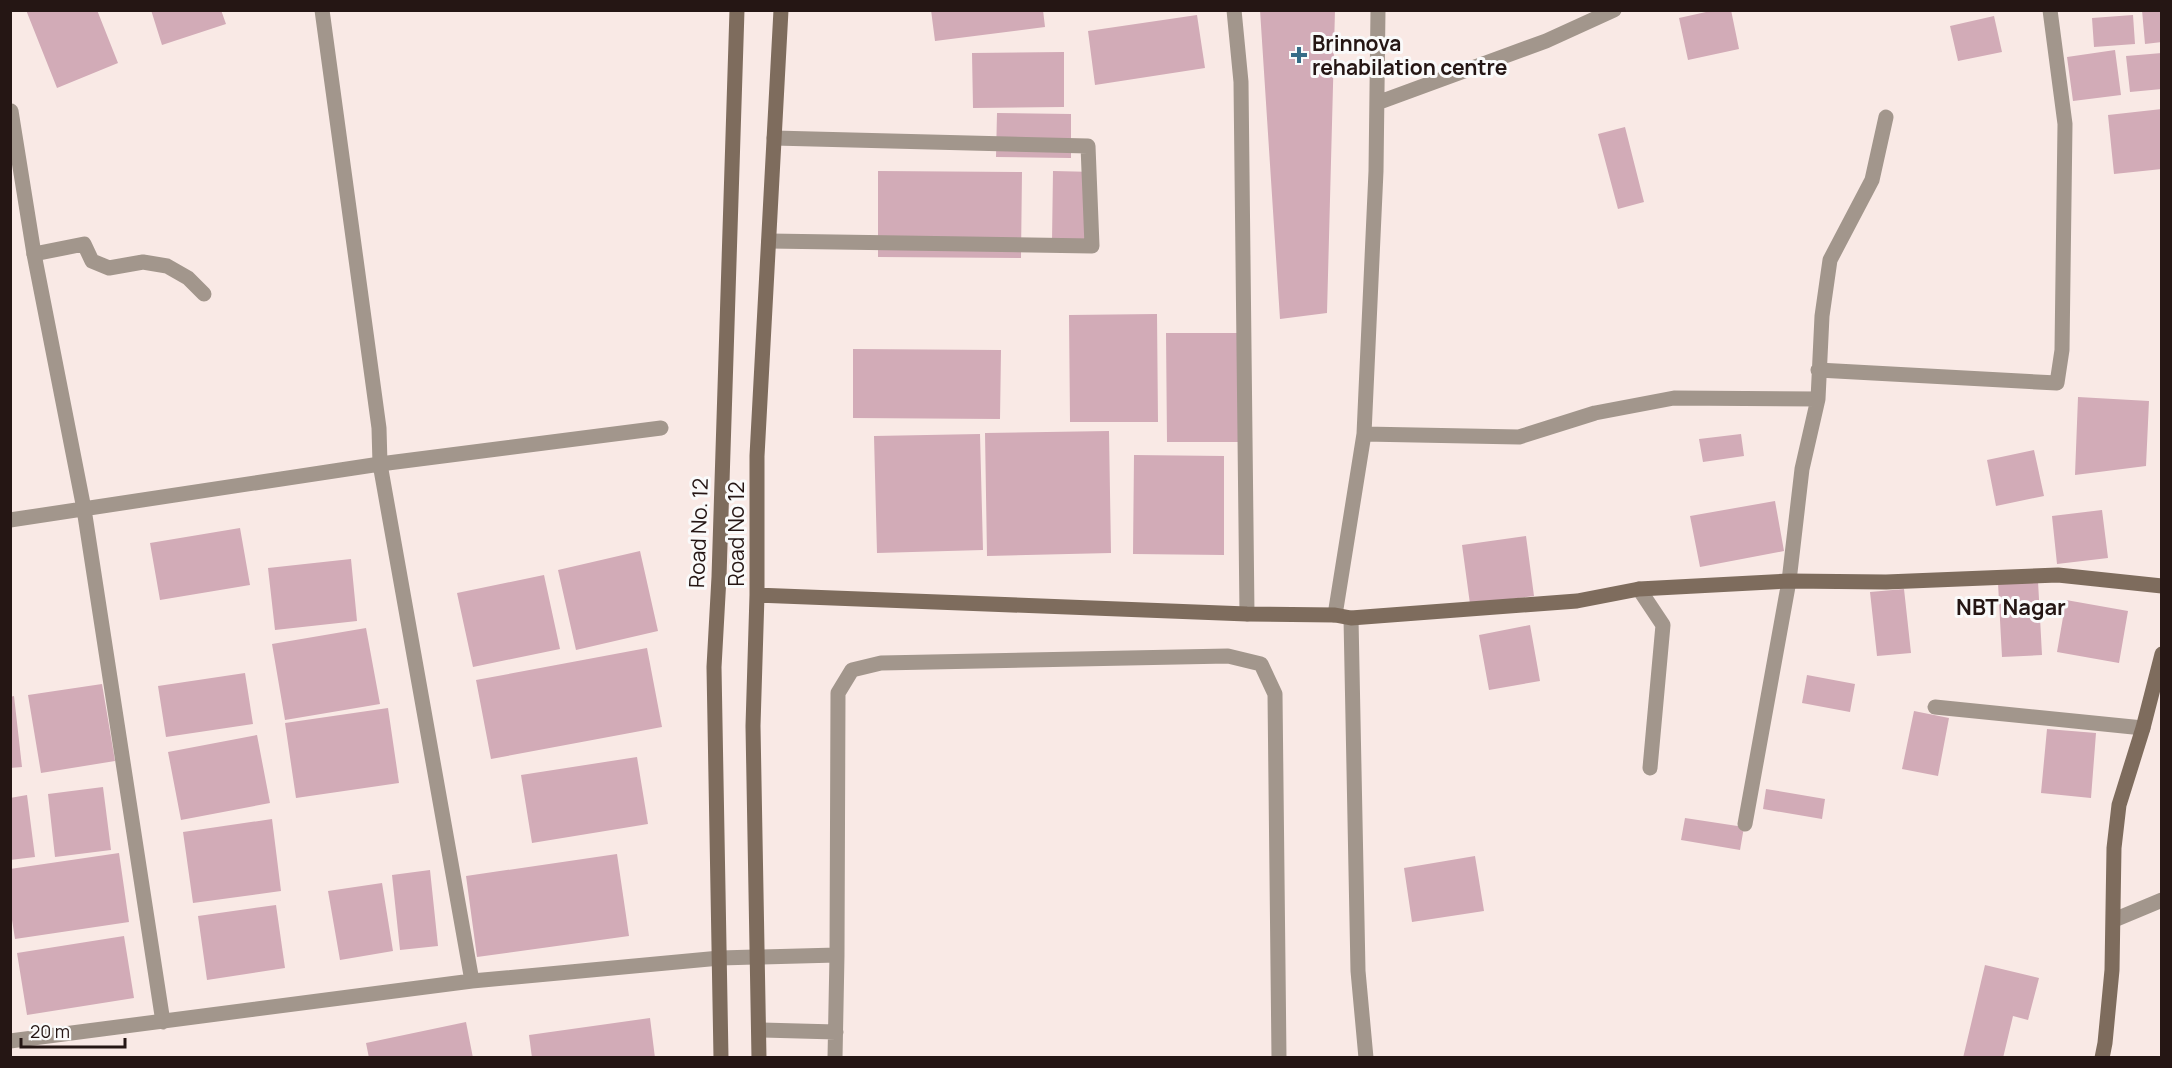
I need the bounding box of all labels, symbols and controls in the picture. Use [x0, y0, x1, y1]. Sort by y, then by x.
place label: Brinnova rehabilation centre [1312, 29, 1507, 81]
marker: Brinnova rehabilation centre [1290, 46, 1308, 64]
street label: Road No. 12 [682, 478, 714, 588]
street label: Road No 12 [722, 481, 750, 587]
district label: NBT Nagar [1956, 592, 2066, 622]
scale bar [21, 1011, 124, 1049]
text: 20 m [30, 1019, 70, 1043]

